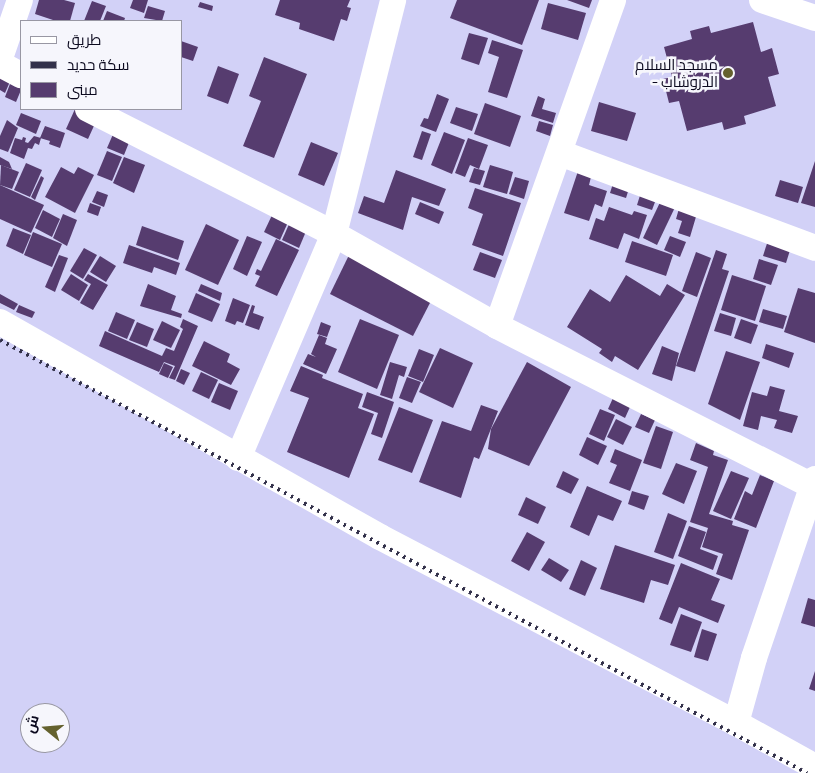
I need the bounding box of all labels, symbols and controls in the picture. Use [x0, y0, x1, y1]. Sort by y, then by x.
legend [20, 20, 182, 110]
text: طريق [67, 30, 101, 48]
text: سكة حديد [67, 55, 129, 73]
place label: مسجد السلام - الدروشاب [635, 55, 718, 90]
marker: مسجد السلام - الدروشاب [722, 67, 734, 79]
text: مبنى [67, 80, 98, 98]
north arrow [20, 703, 70, 753]
text: ش [20, 713, 42, 735]

